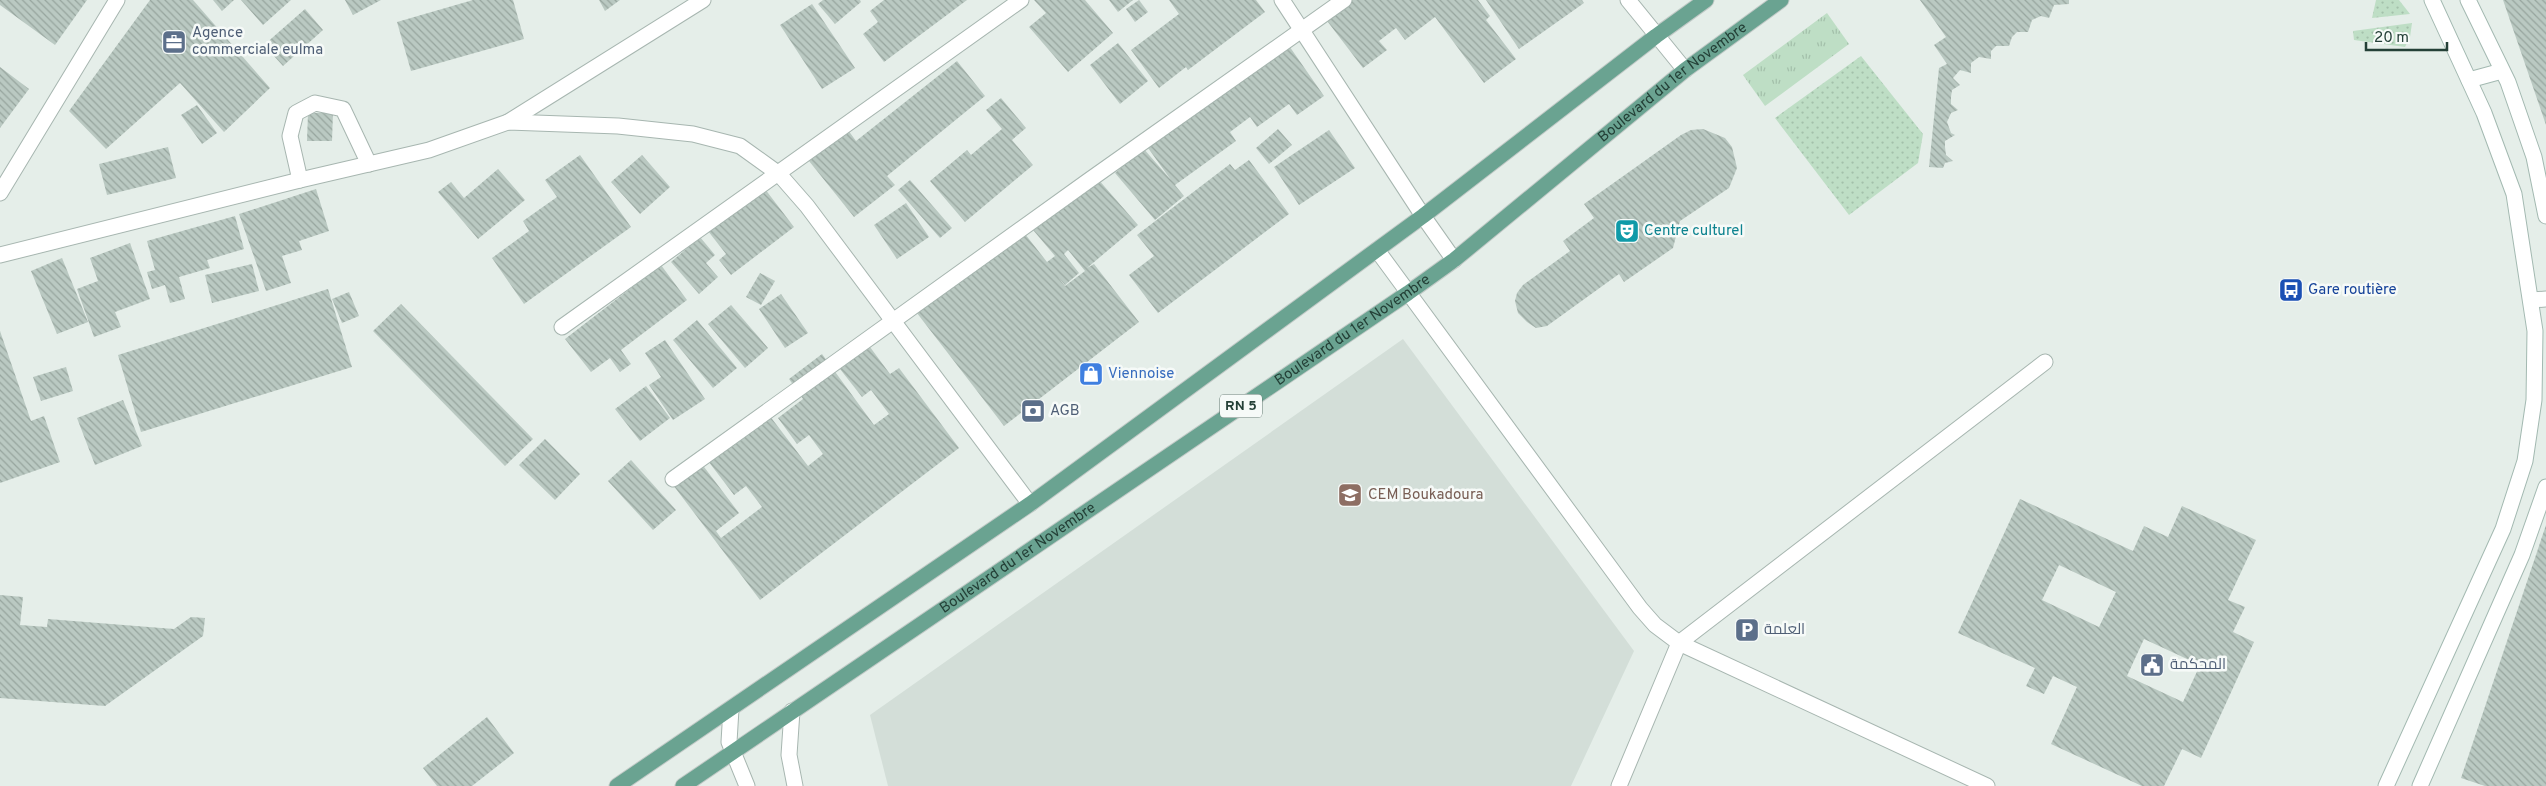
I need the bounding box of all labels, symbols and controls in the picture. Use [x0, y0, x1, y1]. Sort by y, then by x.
street label: Boulevard du 1er Novembre [1594, 18, 1751, 147]
scale bar [2366, 20, 2447, 52]
place label: Agence commerciale eulma [192, 24, 323, 60]
office icon: Agence commerciale eulma [161, 29, 187, 55]
text: 20 m [2374, 29, 2409, 48]
theatre icon: Centre culturel [1614, 218, 1640, 244]
place label: Centre culturel [1644, 222, 1743, 241]
street label: Boulevard du 1er Novembre [1271, 270, 1434, 390]
bus stop icon: Gare routière [2278, 277, 2304, 303]
place label: Gare routière [2308, 281, 2397, 300]
shop icon: Viennoise [1078, 361, 1104, 387]
place label: Viennoise [1108, 365, 1174, 384]
road number: RN 5 [1220, 394, 1262, 418]
bank icon: AGB [1020, 398, 1046, 424]
place label: AGB [1050, 402, 1080, 421]
school or university icon: CEM Boukadoura [1337, 482, 1363, 508]
place label: CEM Boukadoura [1368, 486, 1483, 505]
street label: Boulevard du 1er Novembre [936, 499, 1100, 618]
parking icon: العلمة [1734, 617, 1760, 643]
place label: العلمة [1764, 621, 1805, 640]
public building icon: المحكمة [2139, 652, 2165, 678]
place label: المحكمة [2170, 656, 2226, 675]

